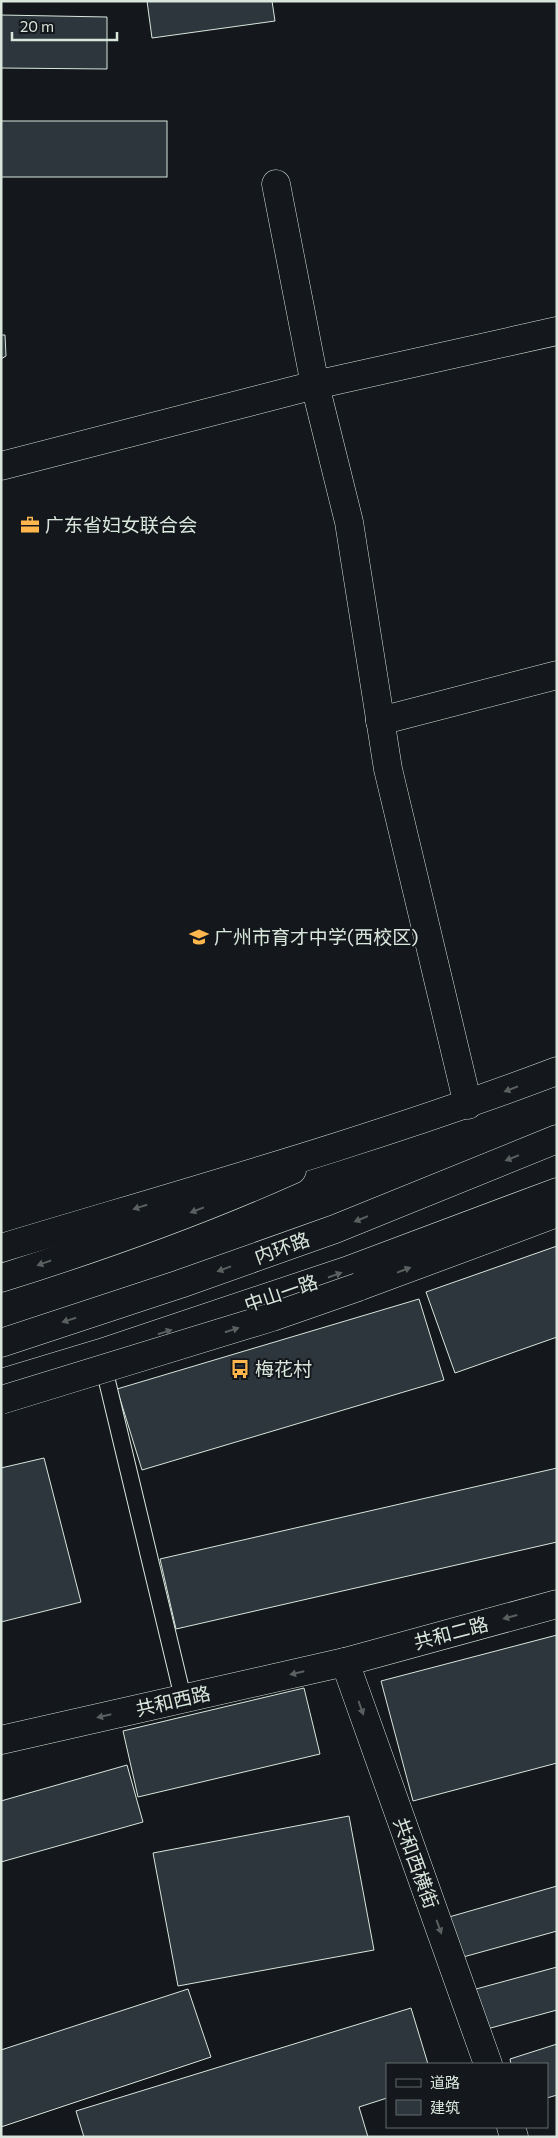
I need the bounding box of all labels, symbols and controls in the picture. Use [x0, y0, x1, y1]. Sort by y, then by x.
scale bar [12, 10, 118, 42]
text: 20 m [20, 17, 54, 35]
place label: 广东省妇女联合会 [45, 513, 197, 536]
office icon: 广东省妇女联合会 [19, 514, 41, 536]
place label: 广州市育才中学(西校区) [214, 925, 419, 948]
school or university icon: 广州市育才中学(西校区) [188, 926, 210, 948]
one-way arrow [504, 1085, 518, 1093]
one-way arrow [504, 1154, 519, 1162]
one-way arrow [133, 1203, 148, 1211]
one-way arrow [190, 1206, 205, 1214]
one-way arrow [354, 1215, 368, 1223]
street label: 内环路 [251, 1227, 313, 1268]
one-way arrow [36, 1260, 51, 1268]
one-way arrow [216, 1266, 231, 1273]
one-way arrow [396, 1266, 411, 1273]
street label: 中山一路 [241, 1269, 321, 1316]
one-way arrow [328, 1271, 343, 1278]
one-way arrow [62, 1317, 77, 1325]
one-way arrow [225, 1325, 240, 1333]
one-way arrow [157, 1328, 172, 1335]
place label: 梅花村 [255, 1357, 312, 1380]
bus stop icon: 梅花村 [229, 1358, 251, 1380]
street label: 共和二路 [411, 1612, 491, 1653]
one-way arrow [502, 1613, 517, 1621]
one-way arrow [289, 1669, 305, 1677]
street label: 共和西路 [133, 1681, 213, 1720]
one-way arrow [358, 1700, 365, 1715]
one-way arrow [97, 1712, 112, 1720]
street label: 共和西横街 [389, 1814, 444, 1911]
one-way arrow [436, 1919, 443, 1934]
legend [386, 2063, 548, 2128]
text: 道路 [430, 2073, 460, 2091]
text: 建筑 [430, 2098, 460, 2116]

